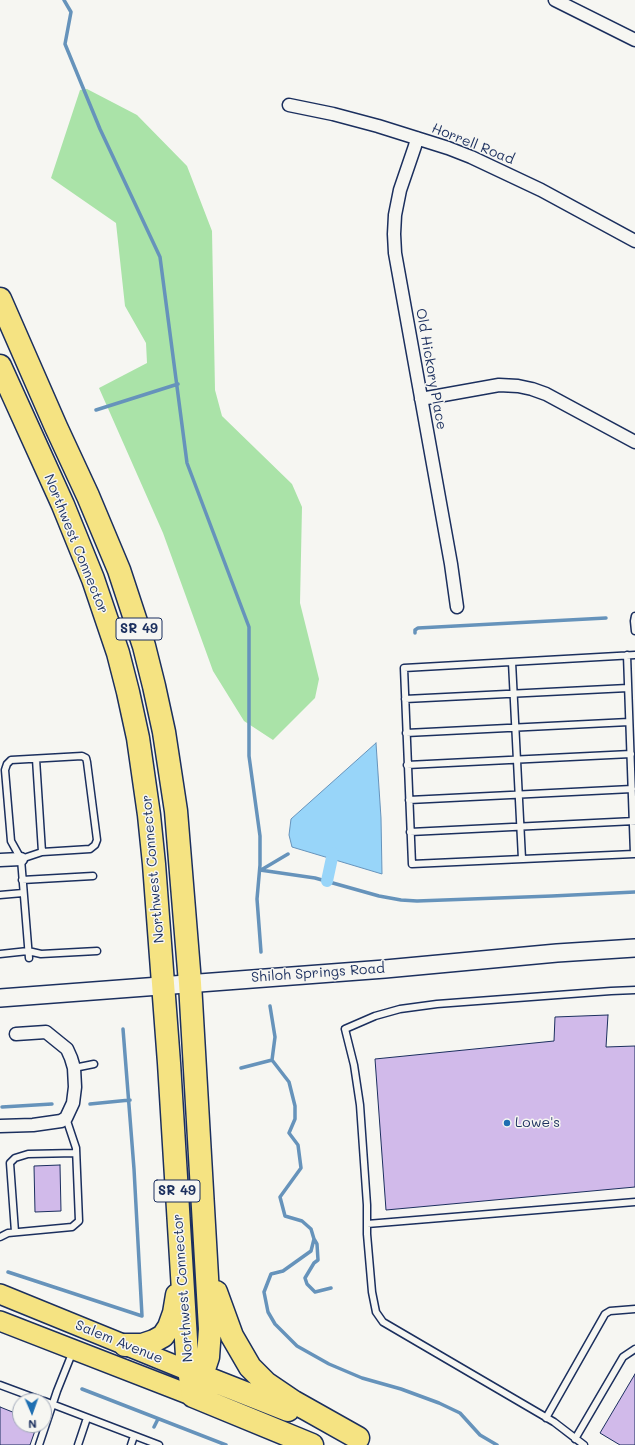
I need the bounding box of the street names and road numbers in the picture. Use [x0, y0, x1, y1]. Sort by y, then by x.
street label: Horrell Road [429, 120, 517, 168]
street label: Old Hickory Place [412, 307, 450, 431]
street label: Northwest Connector [40, 472, 112, 616]
road number: SR 49 [116, 618, 162, 640]
street label: Northwest Connector [138, 794, 168, 944]
street label: Shiloh Springs Road [251, 960, 385, 986]
road number: SR 49 [154, 1180, 200, 1202]
street label: Northwest Connector [169, 1213, 197, 1363]
street label: Salem Avenue [73, 1317, 165, 1367]

